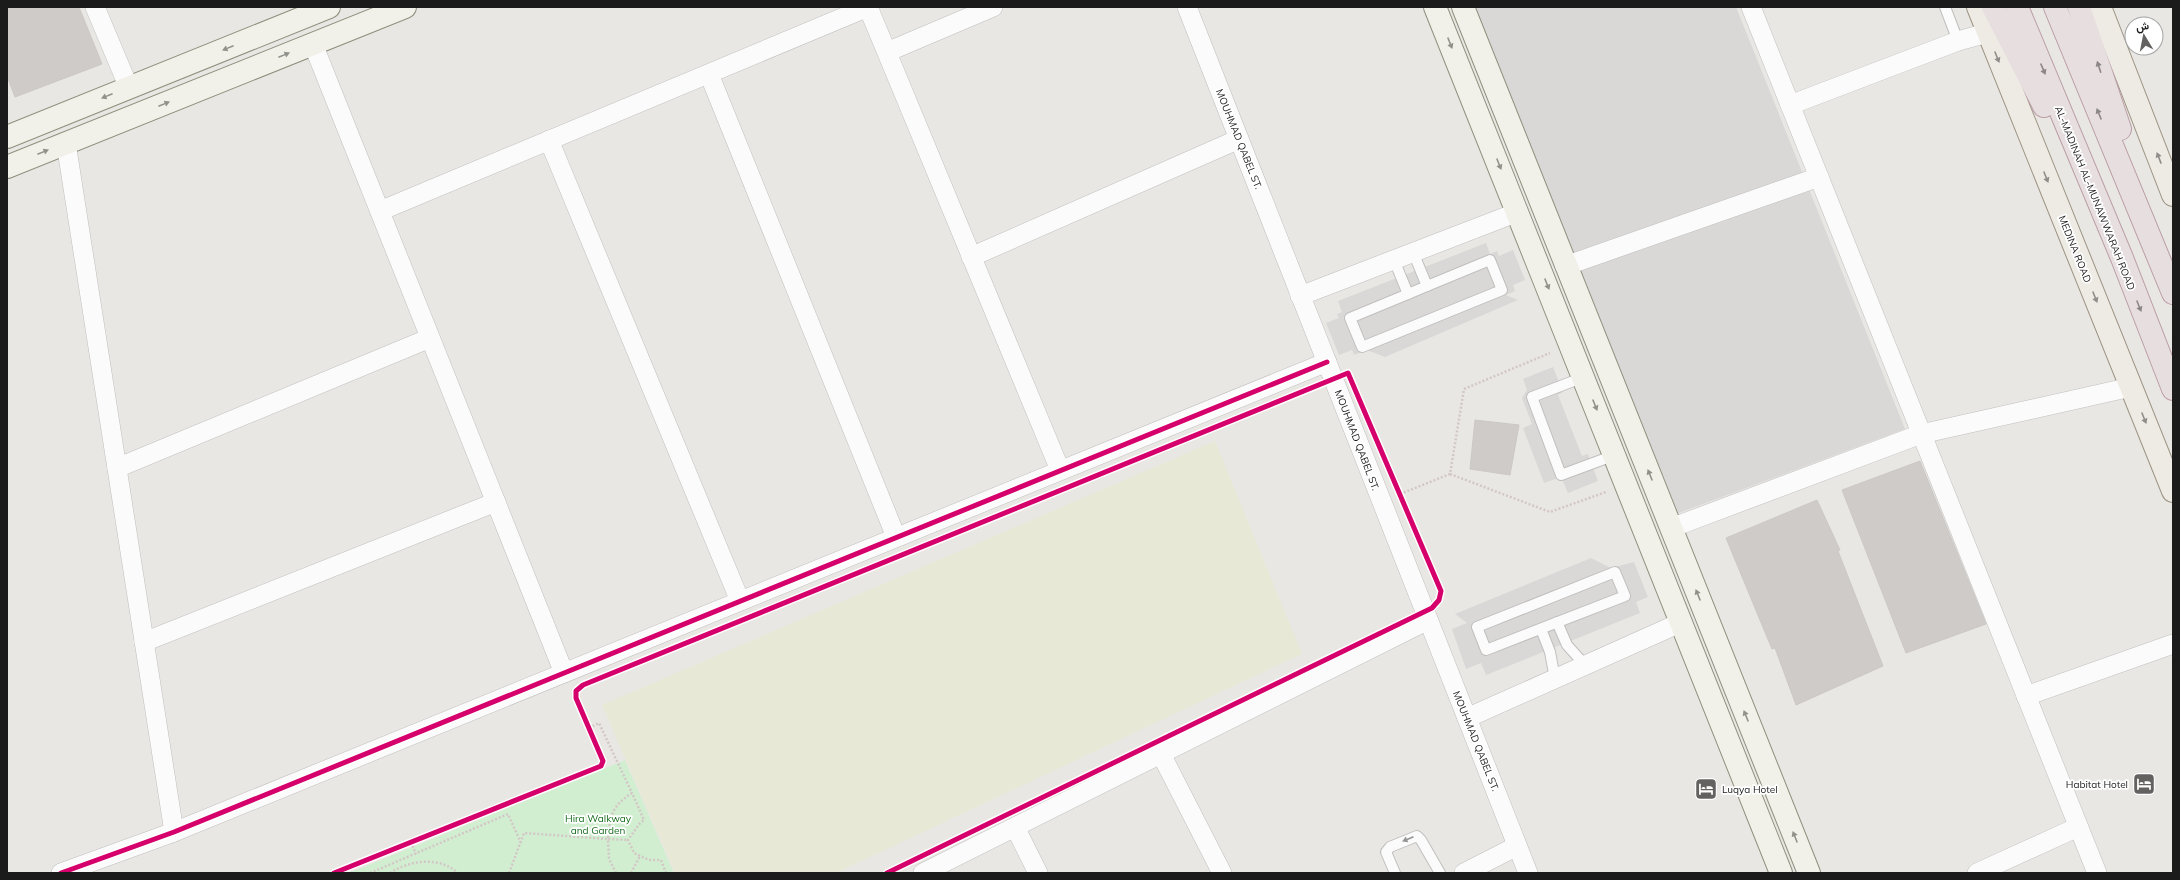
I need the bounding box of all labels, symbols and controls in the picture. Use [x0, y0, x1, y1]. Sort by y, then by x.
north arrow [2124, 16, 2164, 56]
text: ش [2135, 18, 2150, 34]
one-way arrow [1447, 38, 1453, 49]
one-way arrow [221, 45, 233, 51]
one-way arrow [1994, 51, 2000, 62]
one-way arrow [279, 52, 291, 58]
one-way arrow [2096, 61, 2102, 73]
one-way arrow [2040, 63, 2046, 75]
street label: MOUHMAD QABEL ST. [1213, 87, 1265, 191]
one-way arrow [101, 94, 113, 100]
one-way arrow [158, 100, 170, 106]
street label: AL-MADINAH AL-MUNAWWARAH ROAD [2052, 104, 2138, 292]
one-way arrow [2096, 108, 2102, 120]
one-way arrow [38, 149, 50, 155]
one-way arrow [2156, 152, 2162, 164]
one-way arrow [1496, 158, 1502, 170]
one-way arrow [2043, 171, 2049, 182]
street label: MEDINA ROAD [2056, 214, 2094, 284]
one-way arrow [1544, 279, 1550, 291]
one-way arrow [2092, 292, 2098, 303]
one-way arrow [2137, 300, 2143, 312]
street label: MOUHMAD QABEL ST. [1332, 388, 1382, 492]
one-way arrow [1592, 400, 1598, 411]
one-way arrow [2141, 412, 2147, 424]
one-way arrow [1646, 468, 1652, 480]
one-way arrow [1695, 590, 1701, 601]
street label: MOUHMAD QABEL ST. [1450, 689, 1502, 793]
one-way arrow [1743, 710, 1749, 722]
hotel icon: Habitat Hotel [2131, 771, 2157, 797]
hotel icon: Luqya Hotel [1693, 776, 1719, 802]
place label: Habitat Hotel [2066, 778, 2128, 791]
place label: Luqya Hotel [1722, 783, 1778, 796]
park label: Hira Walkway and Garden [565, 812, 632, 837]
one-way arrow [1791, 830, 1797, 842]
one-way arrow [1403, 836, 1414, 842]

